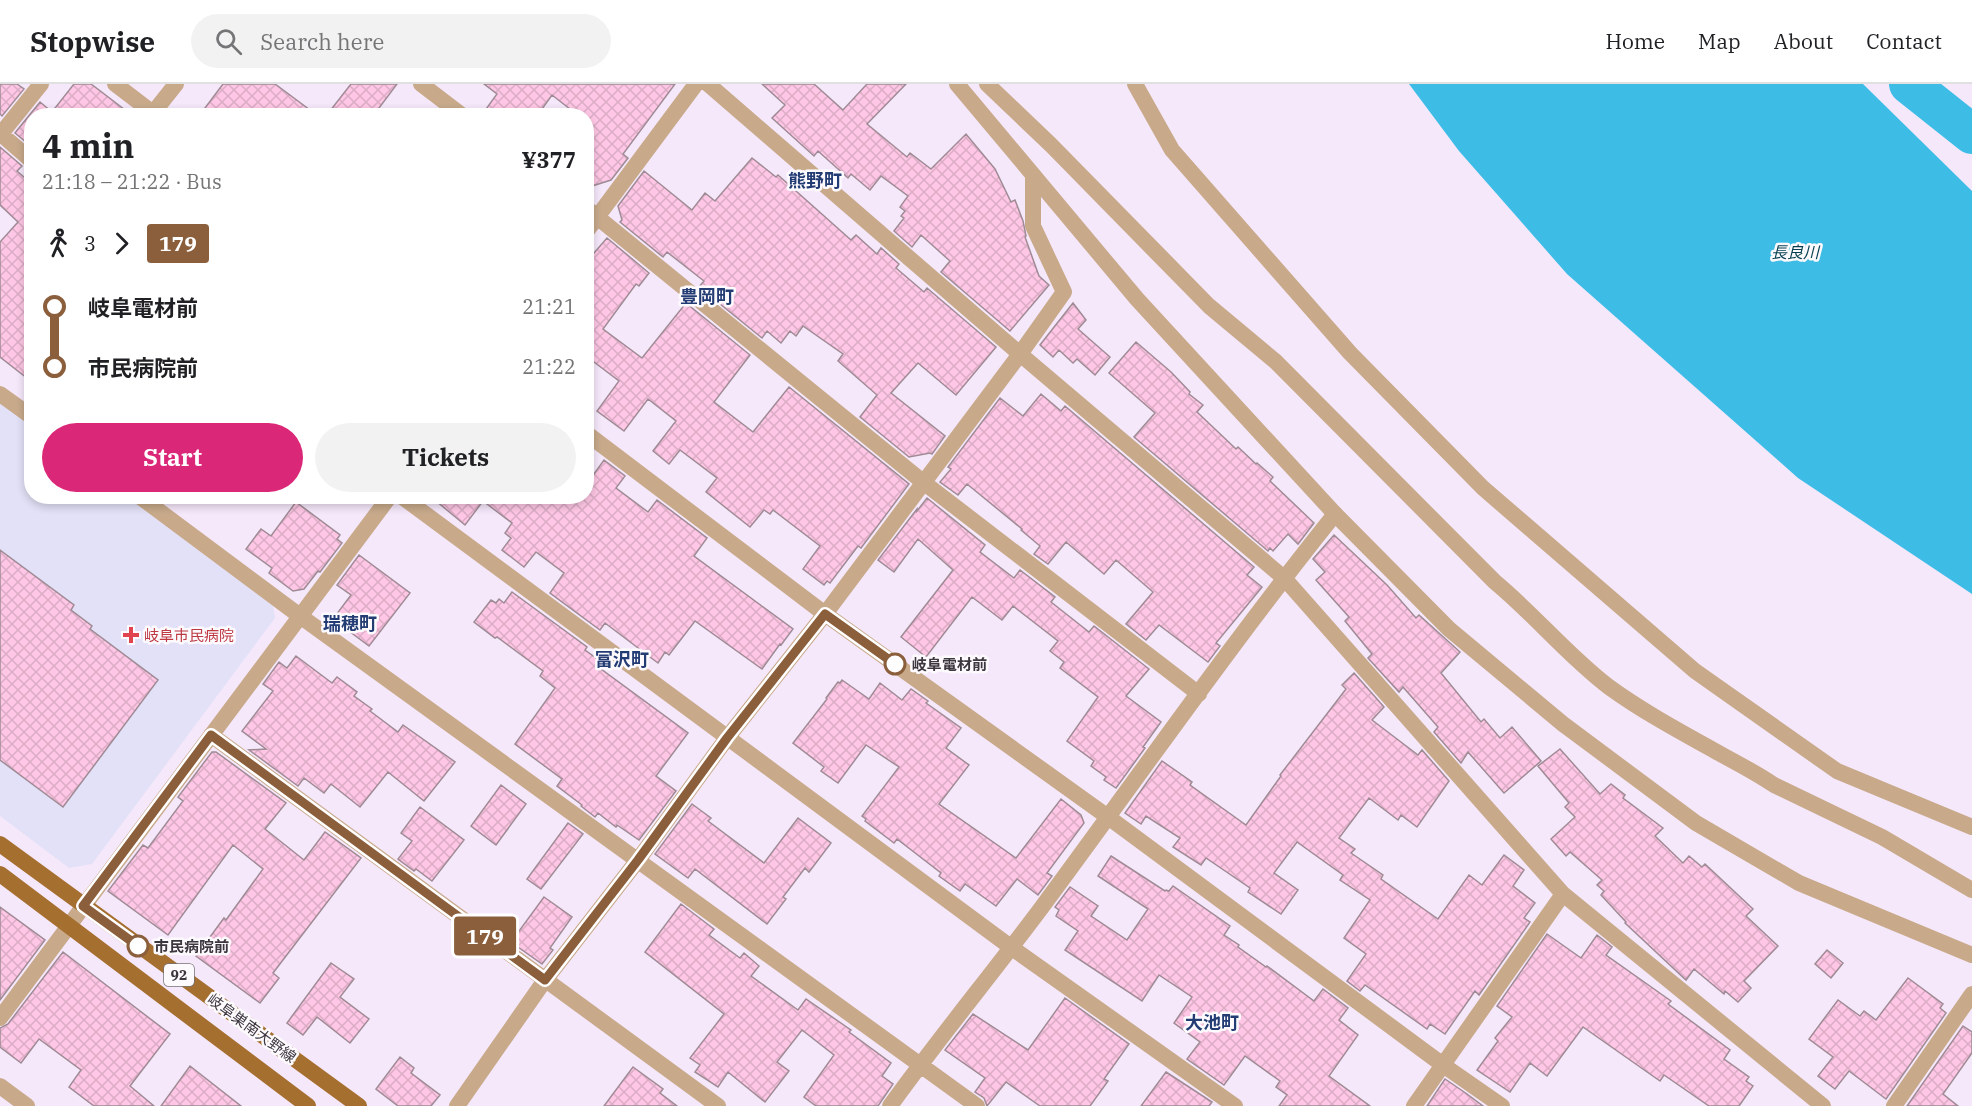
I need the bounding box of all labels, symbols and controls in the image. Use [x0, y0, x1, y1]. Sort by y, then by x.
search box [191, 14, 611, 68]
text: Stopwise [30, 23, 155, 60]
icon: search [212, 25, 245, 58]
text: Search here [260, 27, 384, 56]
text: Home [1605, 27, 1665, 55]
text: Map [1698, 27, 1741, 55]
text: About [1774, 27, 1833, 55]
text: Contact [1866, 27, 1942, 55]
text: 4 min [42, 124, 134, 167]
text: ¥377 [521, 145, 576, 174]
text: 21:18 – 21:22 · Bus [42, 168, 222, 195]
district label: 熊野町 [788, 169, 842, 192]
icon: walk [42, 227, 75, 260]
icon: forward [105, 227, 138, 260]
text: 179 [159, 229, 197, 257]
text: 3 [84, 230, 96, 257]
water label: 長良川 [1771, 242, 1821, 262]
district label: 豊岡町 [680, 285, 734, 308]
text: 岐阜電材前 [88, 293, 198, 322]
text: 21:21 [522, 293, 576, 320]
text: 市民病院前 [88, 353, 198, 382]
text: 21:22 [522, 353, 576, 380]
button: Start [42, 423, 303, 492]
button: Tickets [315, 423, 576, 492]
district label: 瑞穂町 [323, 612, 377, 635]
marker: 岐阜市民病院 [122, 626, 140, 644]
place label: 岐阜市民病院 [144, 626, 234, 645]
district label: 富沢町 [595, 648, 649, 671]
marker: 岐阜電材前 [884, 653, 906, 675]
place label: 岐阜電材前 [912, 655, 987, 674]
line badge: 179 [450, 916, 520, 956]
text: 179 [466, 922, 504, 950]
marker: 市民病院前 [127, 935, 149, 957]
place label: 市民病院前 [154, 937, 229, 956]
road number: 92 [164, 964, 194, 986]
street label: 岐阜巣南大野線 [204, 989, 300, 1067]
district label: 大池町 [1185, 1011, 1239, 1034]

